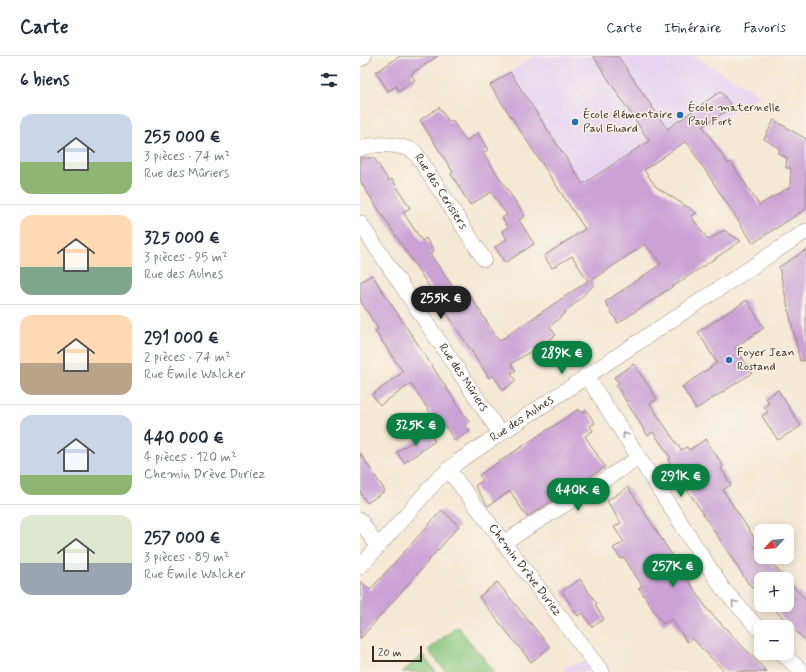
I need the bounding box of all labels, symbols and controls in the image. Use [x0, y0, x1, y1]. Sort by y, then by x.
text: Carte [20, 15, 69, 40]
text: Carte [606, 19, 642, 37]
text: Itinéraire [664, 19, 721, 37]
text: Favoris [743, 19, 786, 37]
text: 6 biens [20, 69, 69, 91]
icon: filters [318, 69, 340, 91]
place label: École maternelle Paul Fort [688, 100, 781, 130]
place label: École élémentaire Paul Eluard [583, 107, 673, 137]
marker: École maternelle Paul Fort [675, 110, 685, 120]
marker: École élémentaire Paul Eluard [570, 117, 580, 127]
text: 255 000 € [144, 126, 221, 148]
icon: home [52, 130, 100, 178]
text: 3 pièces · 74 m² [144, 148, 230, 165]
street label: Rue des Cerisiers [410, 151, 471, 233]
text: Rue des Mûriers [144, 165, 229, 182]
text: 325 000 € [144, 227, 220, 249]
icon: home [52, 231, 100, 279]
text: 3 pièces · 95 m² [144, 249, 228, 266]
text: Rue des Aulnes [144, 266, 223, 283]
pin: 255K € [408, 286, 474, 320]
text: 255K € [420, 290, 462, 307]
text: 291 000 € [144, 327, 219, 349]
icon: home [52, 331, 100, 379]
street label: Rue des Mûriers [435, 341, 492, 415]
pin: 289K € [529, 341, 595, 375]
text: 289K € [541, 345, 583, 362]
place label: Foyer Jean Rostand [737, 345, 794, 375]
text: 2 pièces · 74 m² [144, 349, 231, 366]
marker: Foyer Jean Rostand [724, 355, 734, 365]
text: Rue Émile Walcker [144, 366, 246, 383]
street label: Rue des Aulnes [487, 392, 557, 446]
pin: 325K € [383, 413, 449, 447]
text: 325K € [395, 417, 437, 434]
text: 440 000 € [144, 427, 224, 449]
icon: home [52, 431, 100, 479]
one-way arrow [622, 432, 629, 439]
text: 4 pièces · 120 m² [144, 449, 237, 466]
pin: 291K € [648, 464, 714, 498]
text: Chemin Drève Duriez [144, 466, 265, 483]
text: 291K € [661, 468, 701, 485]
pin: 440K € [545, 478, 611, 512]
text: 440K € [556, 482, 600, 499]
street label: Chemin Drève Duriez [485, 521, 565, 620]
north arrow [754, 524, 794, 564]
map controls [754, 524, 794, 660]
text: 257 000 € [144, 527, 221, 549]
icon: home [52, 531, 100, 579]
text: 3 pièces · 89 m² [144, 549, 230, 566]
pin: 257K € [640, 554, 706, 588]
text: 257K € [652, 558, 694, 575]
text: Rue Émile Walcker [144, 566, 246, 583]
button: + [754, 572, 794, 612]
one-way arrow [732, 600, 739, 607]
button: − [754, 620, 794, 660]
scale bar [372, 644, 422, 663]
text: 20 m [378, 646, 401, 660]

